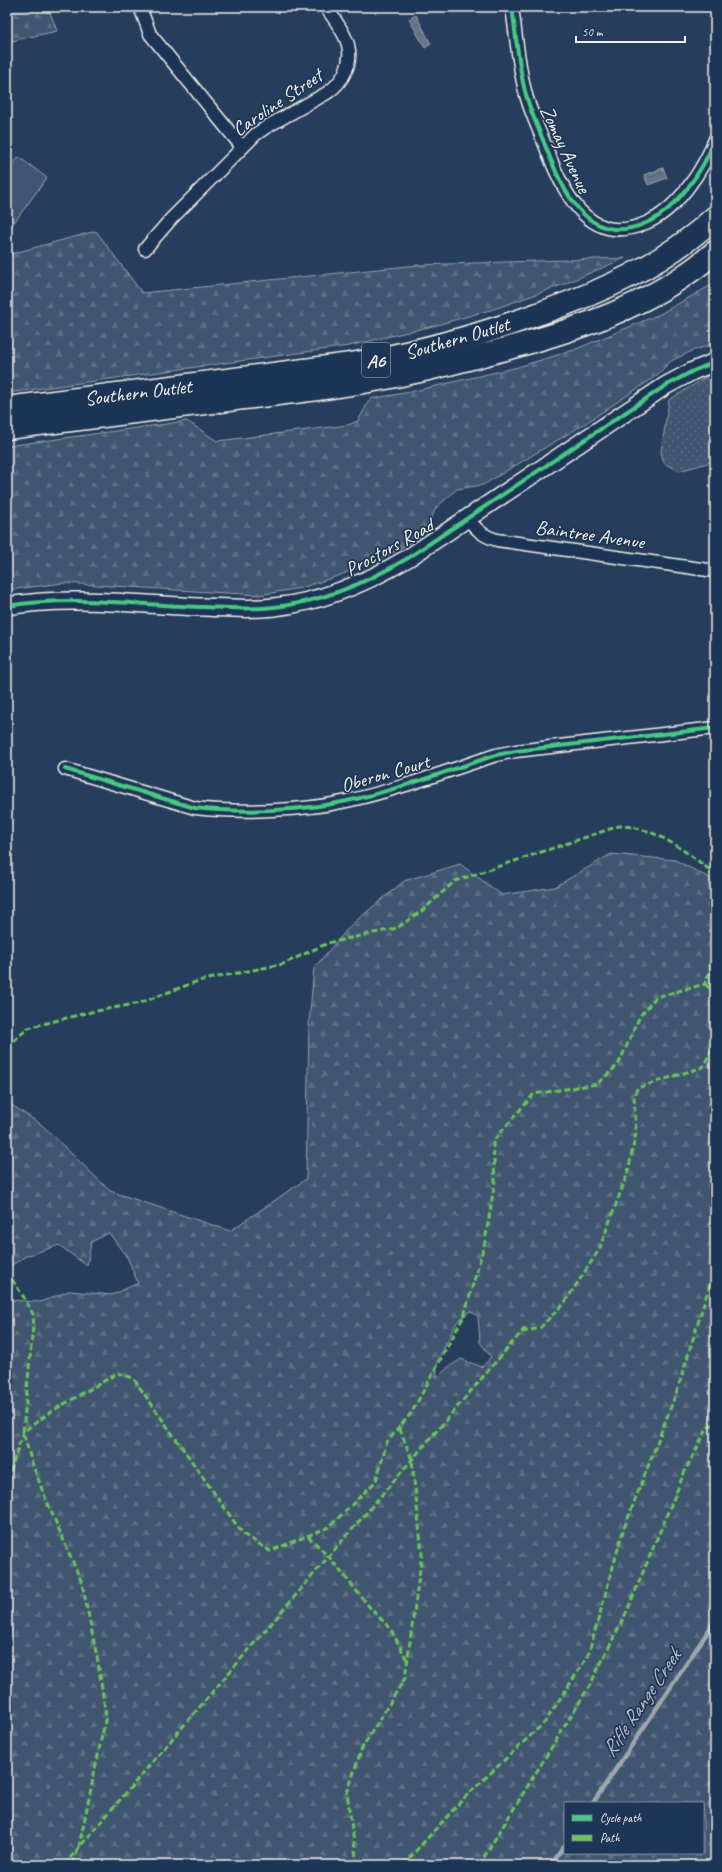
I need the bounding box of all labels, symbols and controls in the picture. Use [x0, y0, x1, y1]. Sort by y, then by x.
scale bar [576, 18, 685, 44]
text: 50 m [582, 24, 604, 40]
street label: Caroline Street [227, 61, 330, 142]
street label: Zomay Avenue [534, 101, 597, 198]
street label: Southern Outlet [402, 311, 515, 365]
road number: A6 [362, 343, 390, 377]
street label: Southern Outlet [83, 373, 195, 411]
street label: Proctors Road [341, 511, 441, 582]
street label: Baintree Avenue [534, 514, 647, 555]
street label: Oberon Court [338, 748, 435, 798]
water label: Rifle Range Creek [596, 1642, 688, 1762]
legend [564, 1802, 704, 1854]
text: Cycle path [600, 1810, 642, 1826]
text: Path [600, 1830, 620, 1846]

